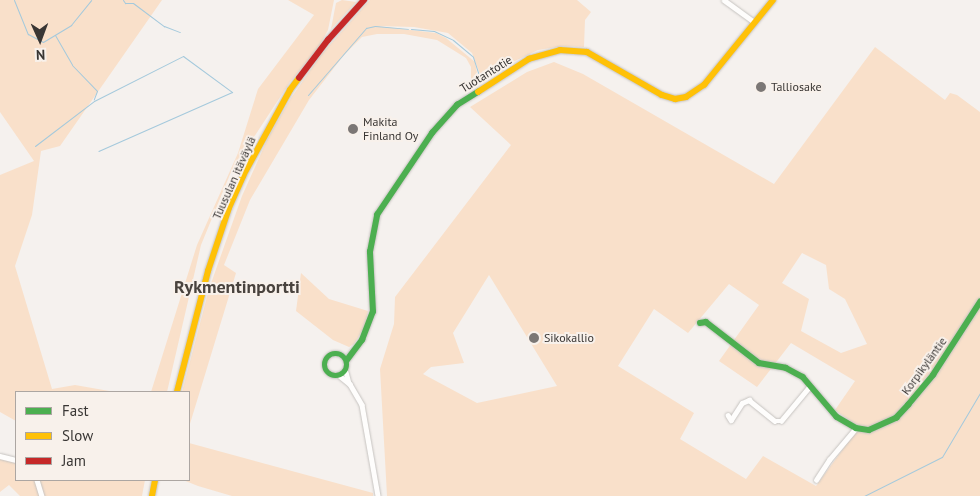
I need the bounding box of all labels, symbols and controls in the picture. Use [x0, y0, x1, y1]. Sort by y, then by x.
north arrow [15, 15, 65, 65]
text: N [36, 46, 45, 64]
street label: Tuotantotie [457, 52, 515, 96]
place label: Talliosake [771, 80, 822, 94]
marker: Talliosake [755, 81, 767, 93]
place label: Makita Finland Oy [363, 115, 418, 143]
marker: Makita Finland Oy [347, 123, 359, 135]
street label: Tuusulan itäväylä [209, 134, 259, 222]
district label: Rykmentinportti [174, 276, 300, 298]
place label: Sikokallio [544, 331, 594, 345]
marker: Sikokallio [528, 332, 540, 344]
street label: Korpikyläntie [898, 334, 950, 398]
legend [15, 391, 190, 481]
text: Fast [62, 401, 89, 420]
text: Slow [62, 426, 93, 445]
text: Jam [62, 451, 86, 470]

